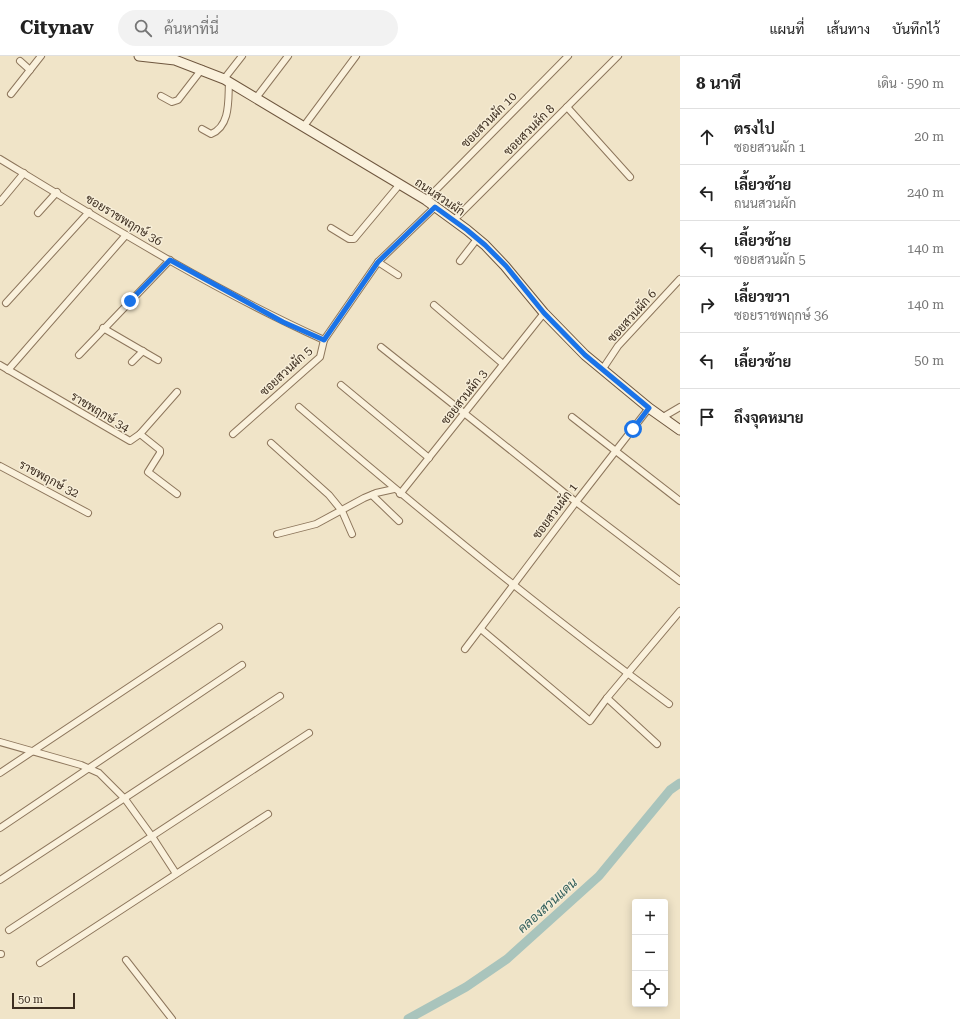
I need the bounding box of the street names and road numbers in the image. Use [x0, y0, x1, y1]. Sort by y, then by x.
street label: ซอยสวนผัก 10 [458, 89, 520, 151]
street label: ซอยสวนผัก 8 [501, 101, 558, 158]
street label: ถนนสวนผัก [412, 175, 468, 219]
street label: ซอยราชพฤกษ์ 36 [83, 191, 166, 249]
street label: ซอยสวนผัก 6 [605, 287, 660, 345]
street label: ซอยสวนผัก 5 [257, 343, 315, 399]
street label: ซอยสวนผัก 3 [438, 366, 490, 427]
street label: ราชพฤกษ์ 34 [68, 388, 133, 435]
street label: ราชพฤกษ์ 32 [17, 456, 82, 501]
street label: ซอยสวนผัก 1 [529, 480, 581, 542]

